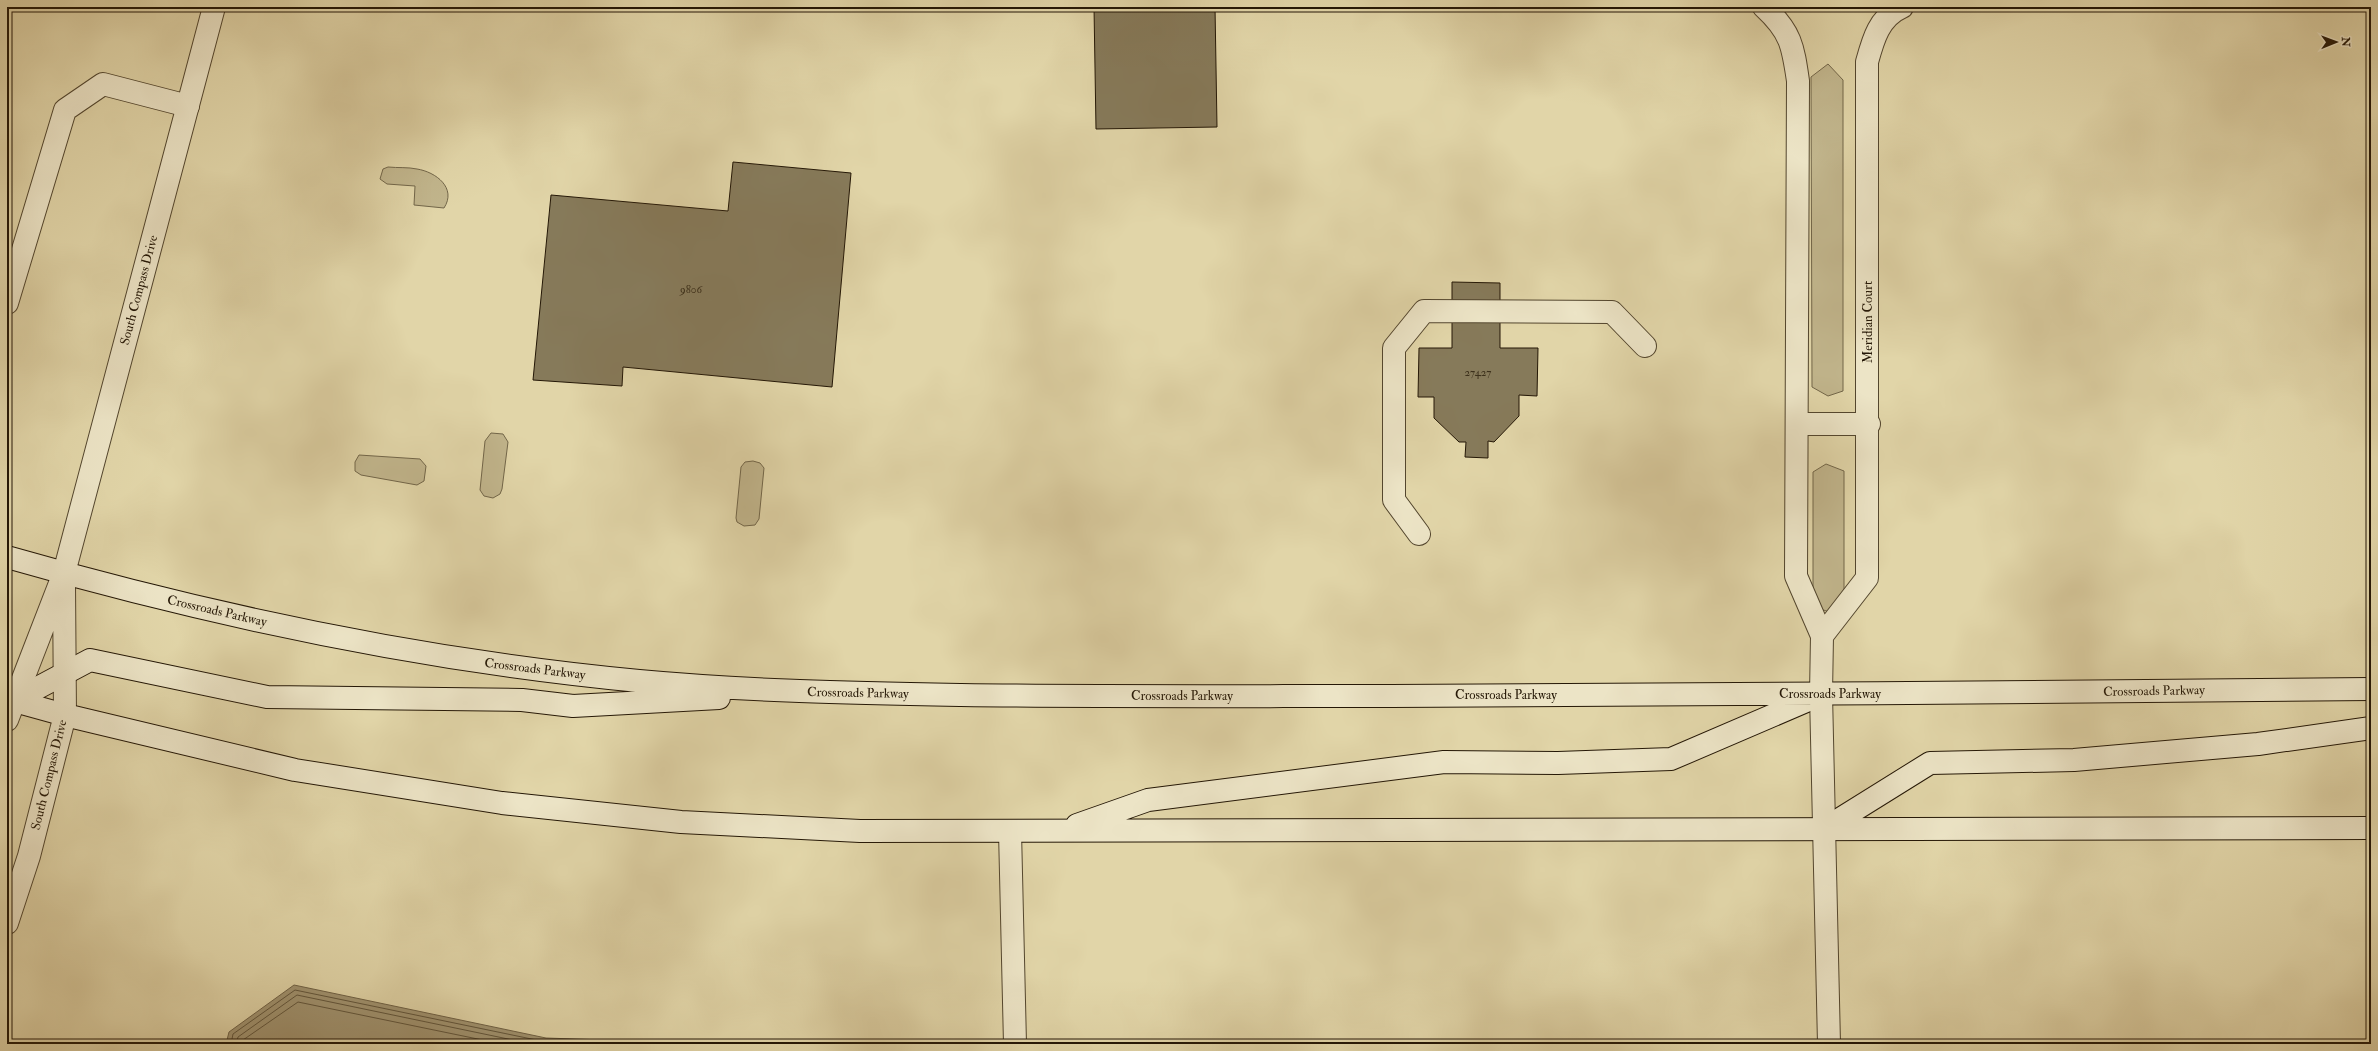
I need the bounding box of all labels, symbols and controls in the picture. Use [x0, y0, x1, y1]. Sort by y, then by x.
north arrow [2316, 22, 2356, 62]
text: N [2339, 36, 2352, 48]
street label: South Compass Drive [117, 233, 162, 347]
street label: Meridian Court [1860, 281, 1876, 363]
house number: 9806 [679, 283, 703, 296]
house number: 27427 [1465, 366, 1491, 379]
street label: Crossroads Parkway [165, 592, 269, 631]
street label: Crossroads Parkway [483, 655, 587, 684]
street label: Crossroads Parkway [2103, 682, 2205, 701]
street label: Crossroads Parkway [807, 684, 909, 703]
street label: Crossroads Parkway [1779, 686, 1881, 703]
street label: Crossroads Parkway [1455, 687, 1557, 704]
street label: Crossroads Parkway [1131, 688, 1233, 705]
street label: South Compass Drive [28, 718, 72, 832]

